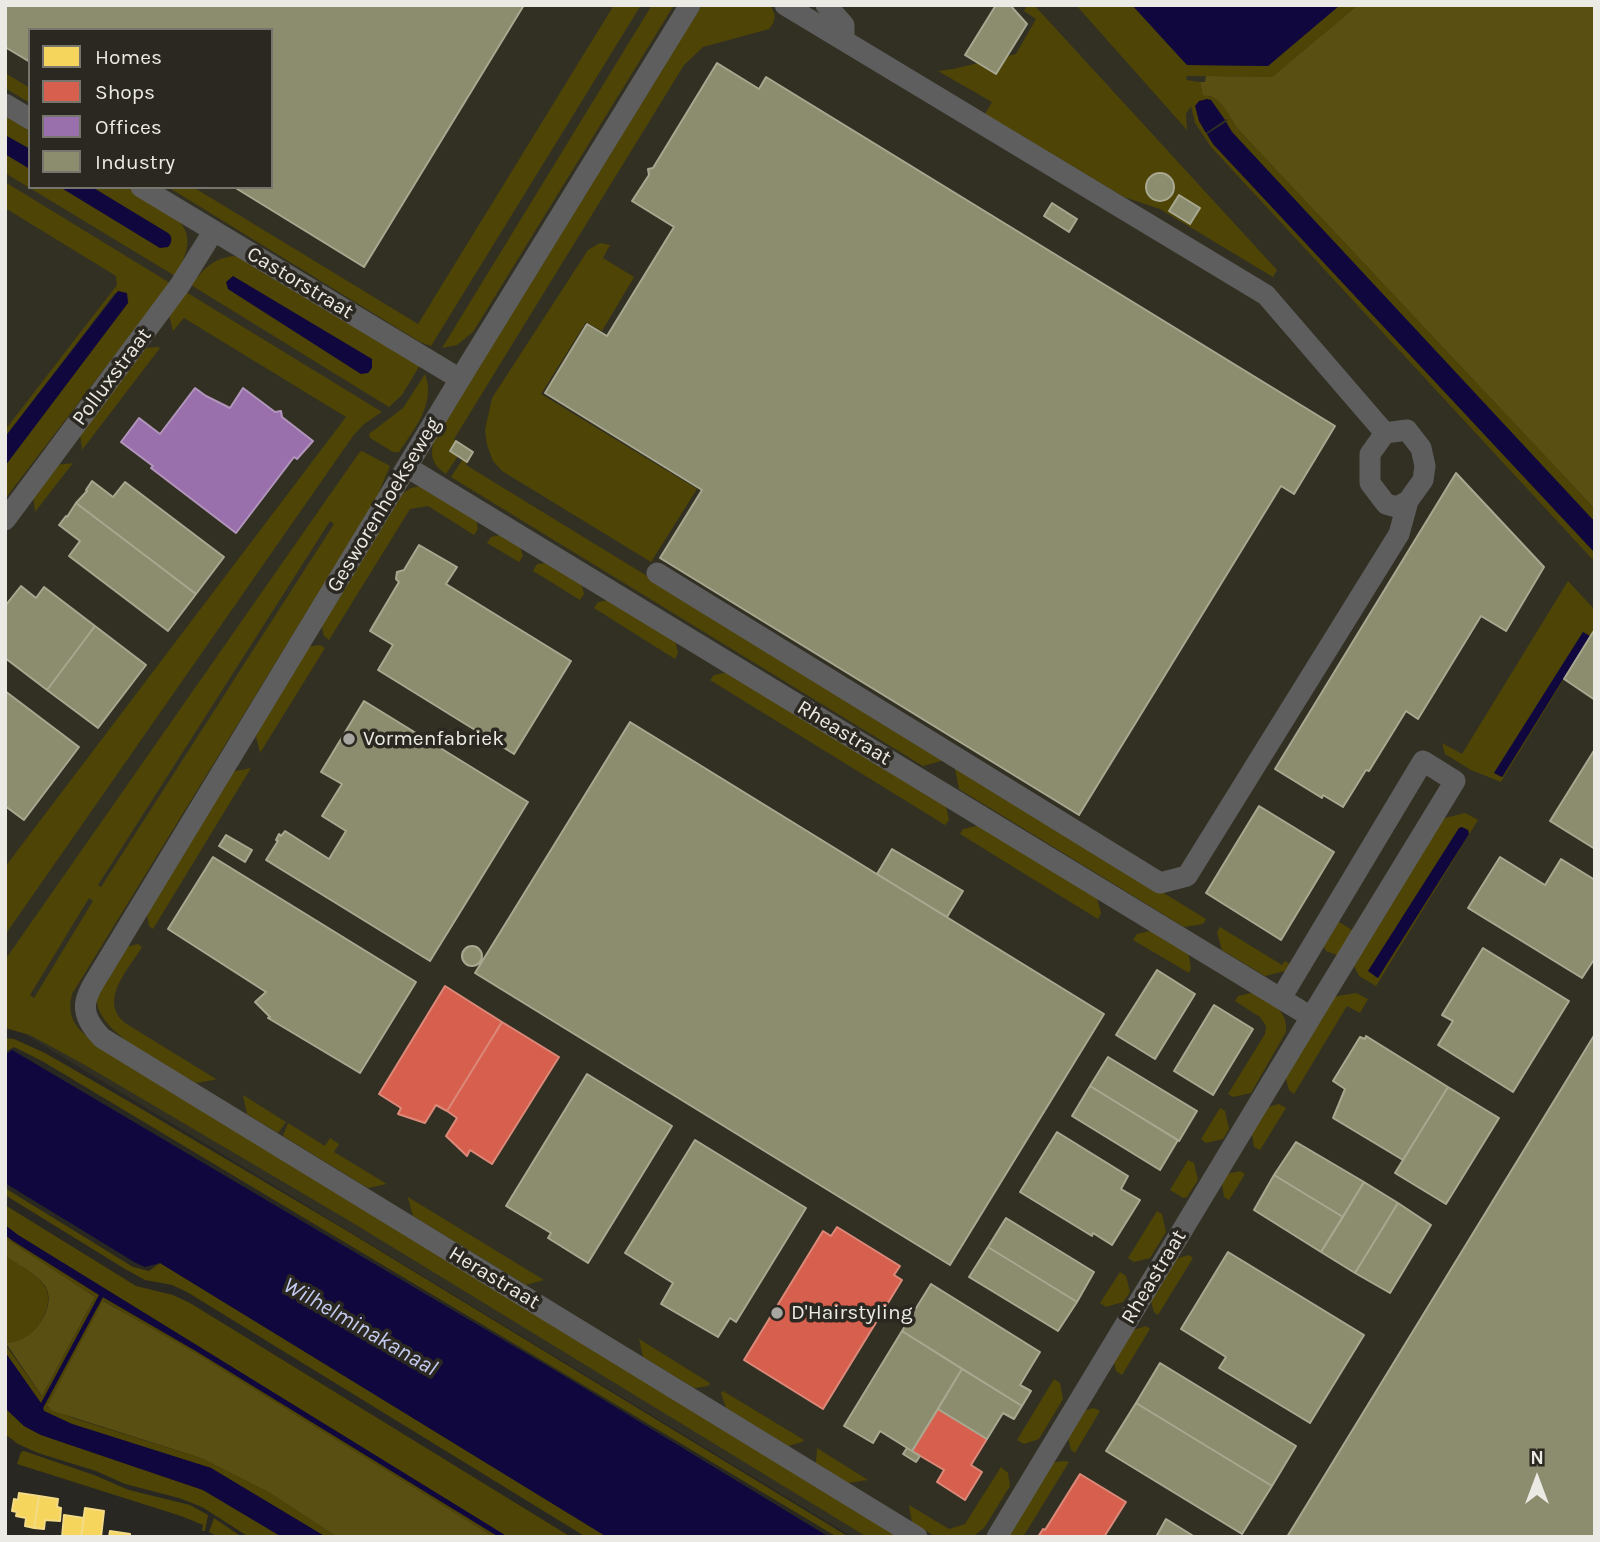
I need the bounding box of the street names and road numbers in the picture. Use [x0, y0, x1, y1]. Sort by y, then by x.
street label: Castorstraat [242, 241, 358, 325]
street label: Polluxstraat [67, 323, 157, 431]
street label: Gesworenhoekseweg [322, 413, 446, 597]
street label: Rheastraat [792, 695, 896, 771]
street label: Rheastraat [1116, 1225, 1192, 1329]
street label: Herastraat [444, 1241, 544, 1315]

